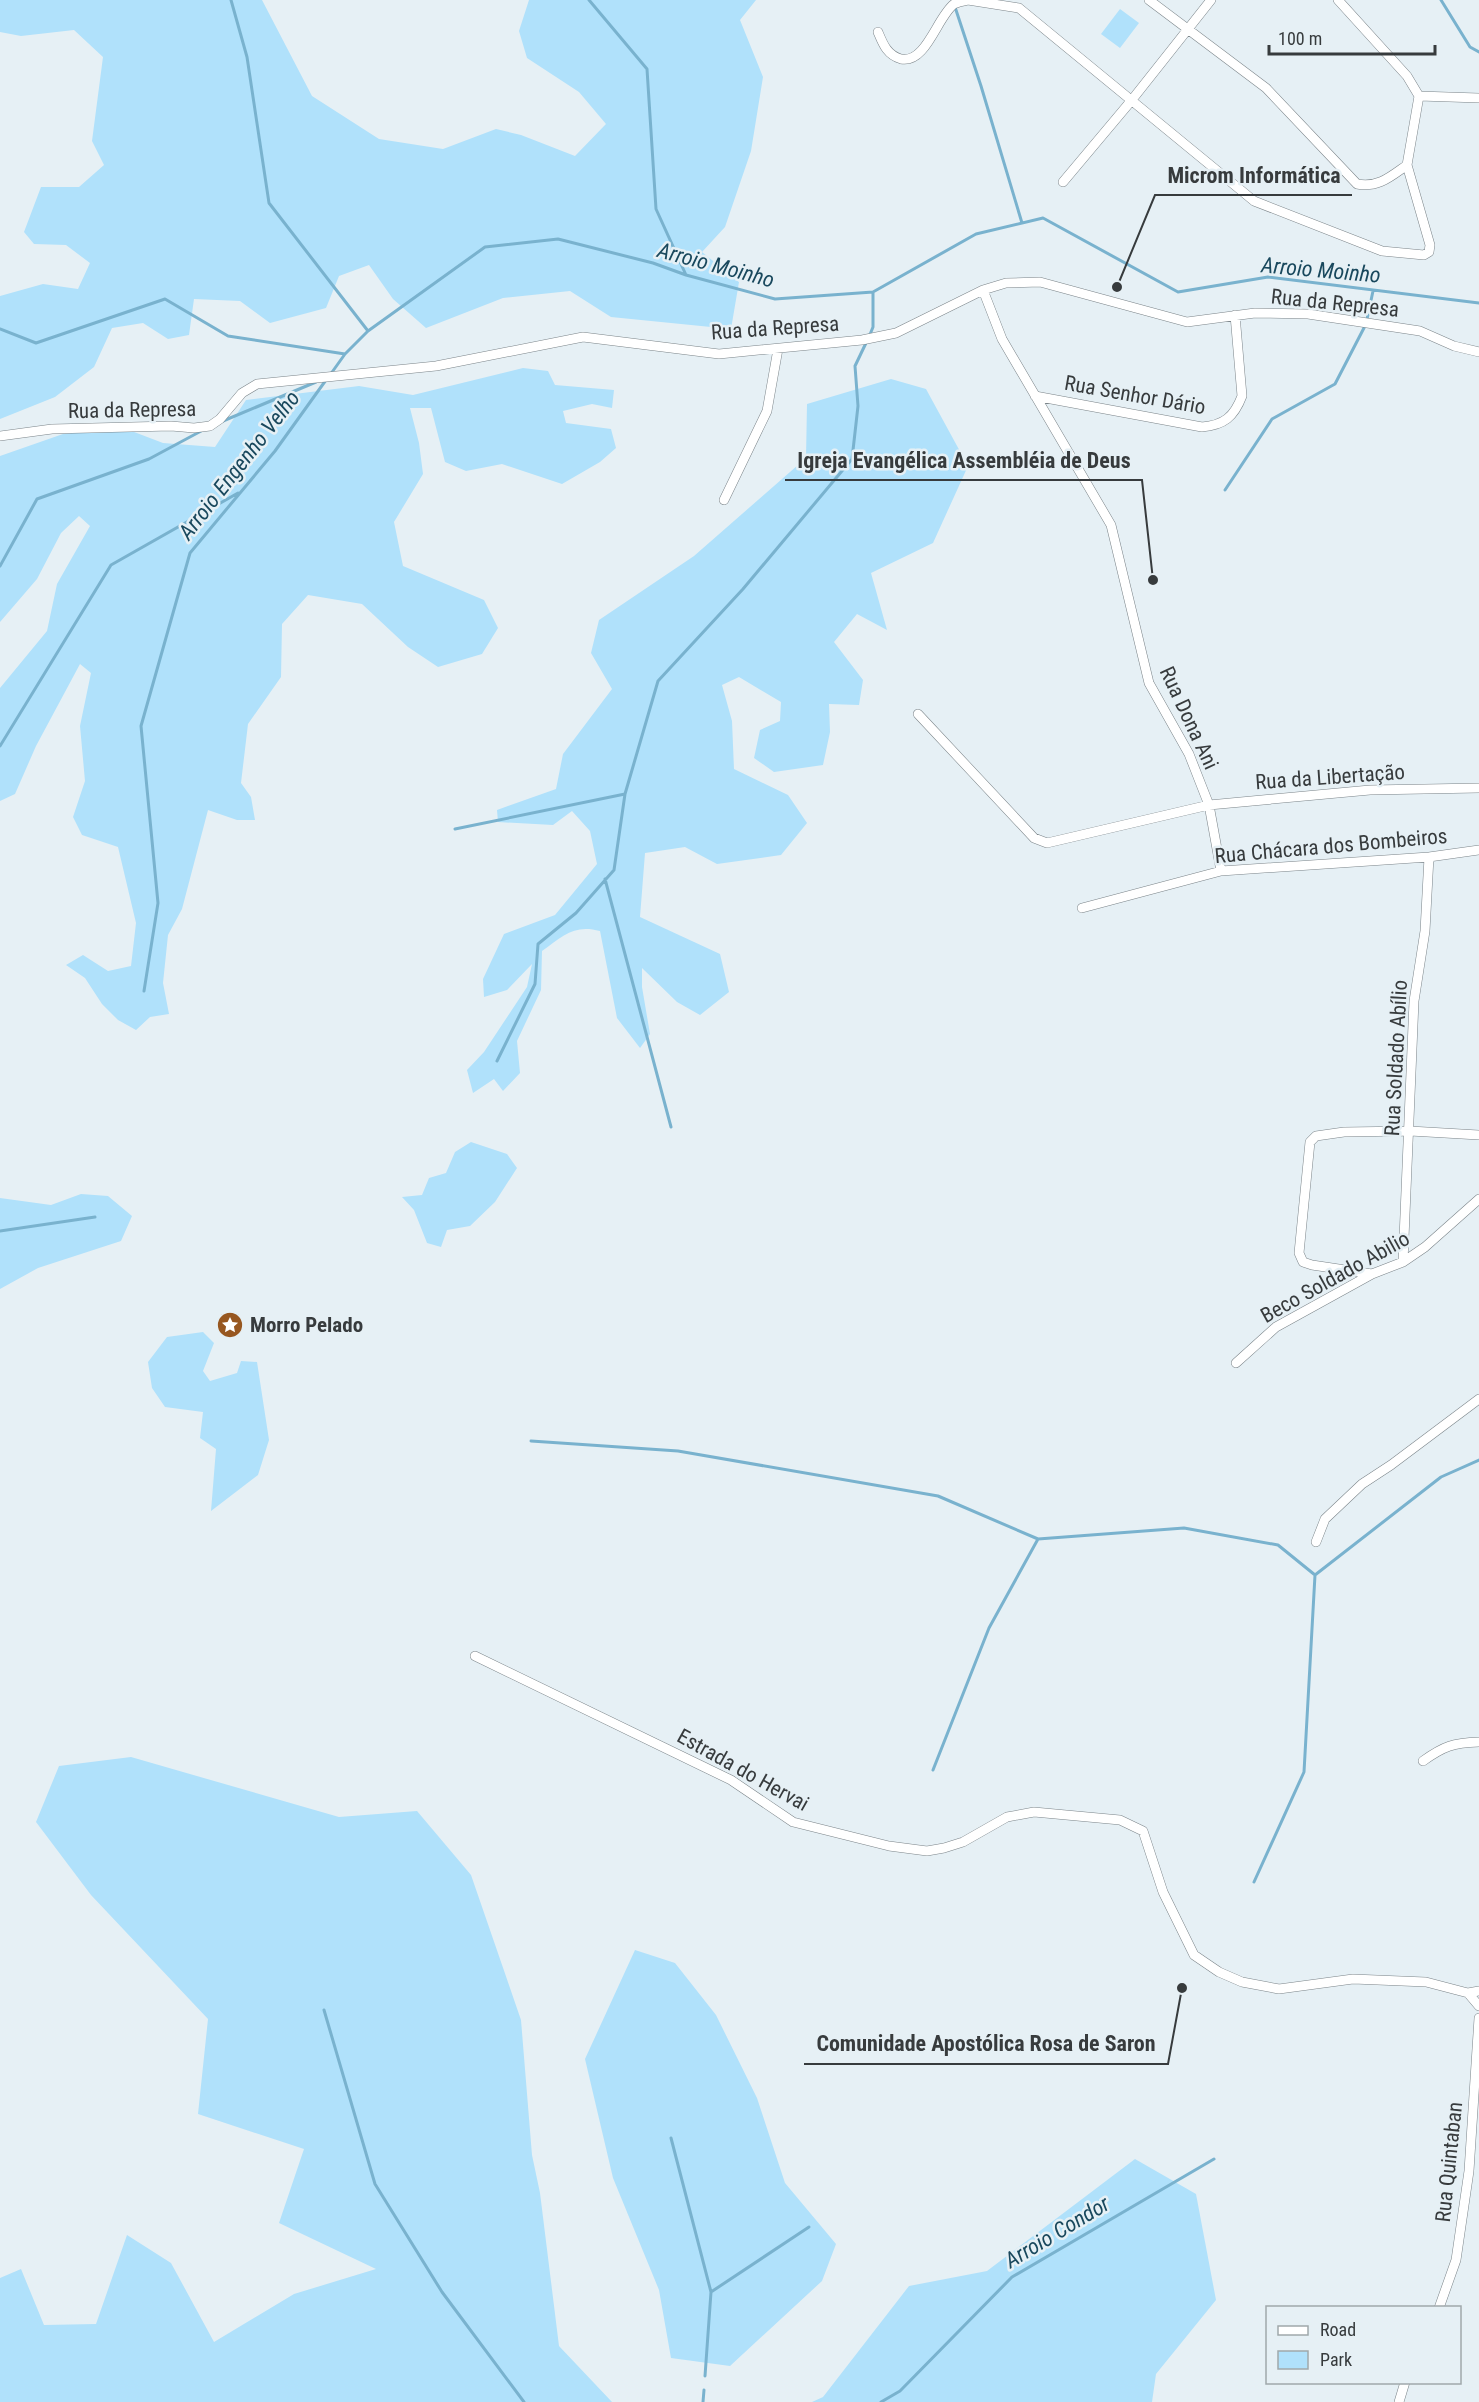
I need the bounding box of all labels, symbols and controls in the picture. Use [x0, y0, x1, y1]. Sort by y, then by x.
scale bar [1269, 18, 1436, 56]
text: 100 m [1278, 28, 1322, 49]
callout: Microm Informática [1155, 155, 1352, 195]
text: Microm Informática [1167, 163, 1341, 188]
water label: Arroio Moinho [654, 237, 777, 293]
water label: Arroio Moinho [1259, 252, 1382, 288]
street label: Rua da Represa [1270, 284, 1400, 322]
street label: Rua da Represa [710, 312, 840, 344]
street label: Rua Senhor Dário [1063, 371, 1207, 419]
water label: Arroio Engenho Velho [173, 386, 305, 545]
street label: Rua da Represa [68, 397, 196, 423]
callout: Igreja Evangélica Assembléia de Deus [785, 440, 1142, 480]
text: Igreja Evangélica Assembléia de Deus [797, 448, 1131, 473]
street label: Rua Dona Ani [1155, 663, 1223, 773]
street label: Rua da Libertação [1254, 760, 1406, 794]
street label: Rua Chácara dos Bombeiros [1214, 824, 1448, 868]
street label: Rua Soldado Abílio [1380, 979, 1412, 1137]
street label: Beco Soldado Abilio [1256, 1226, 1414, 1328]
place icon: Morro Pelado [215, 1310, 245, 1340]
place label: Morro Pelado [250, 1313, 363, 1337]
street label: Estrada do Hervai [673, 1724, 813, 1816]
callout: Comunidade Apostólica Rosa de Saron [804, 2024, 1168, 2064]
text: Comunidade Apostólica Rosa de Saron [816, 2031, 1156, 2056]
street label: Rua Quintaban [1431, 2101, 1467, 2223]
water label: Arroio Condor [999, 2191, 1114, 2273]
legend [1266, 2306, 1461, 2384]
text: Road [1320, 2319, 1356, 2340]
text: Park [1320, 2349, 1352, 2370]

